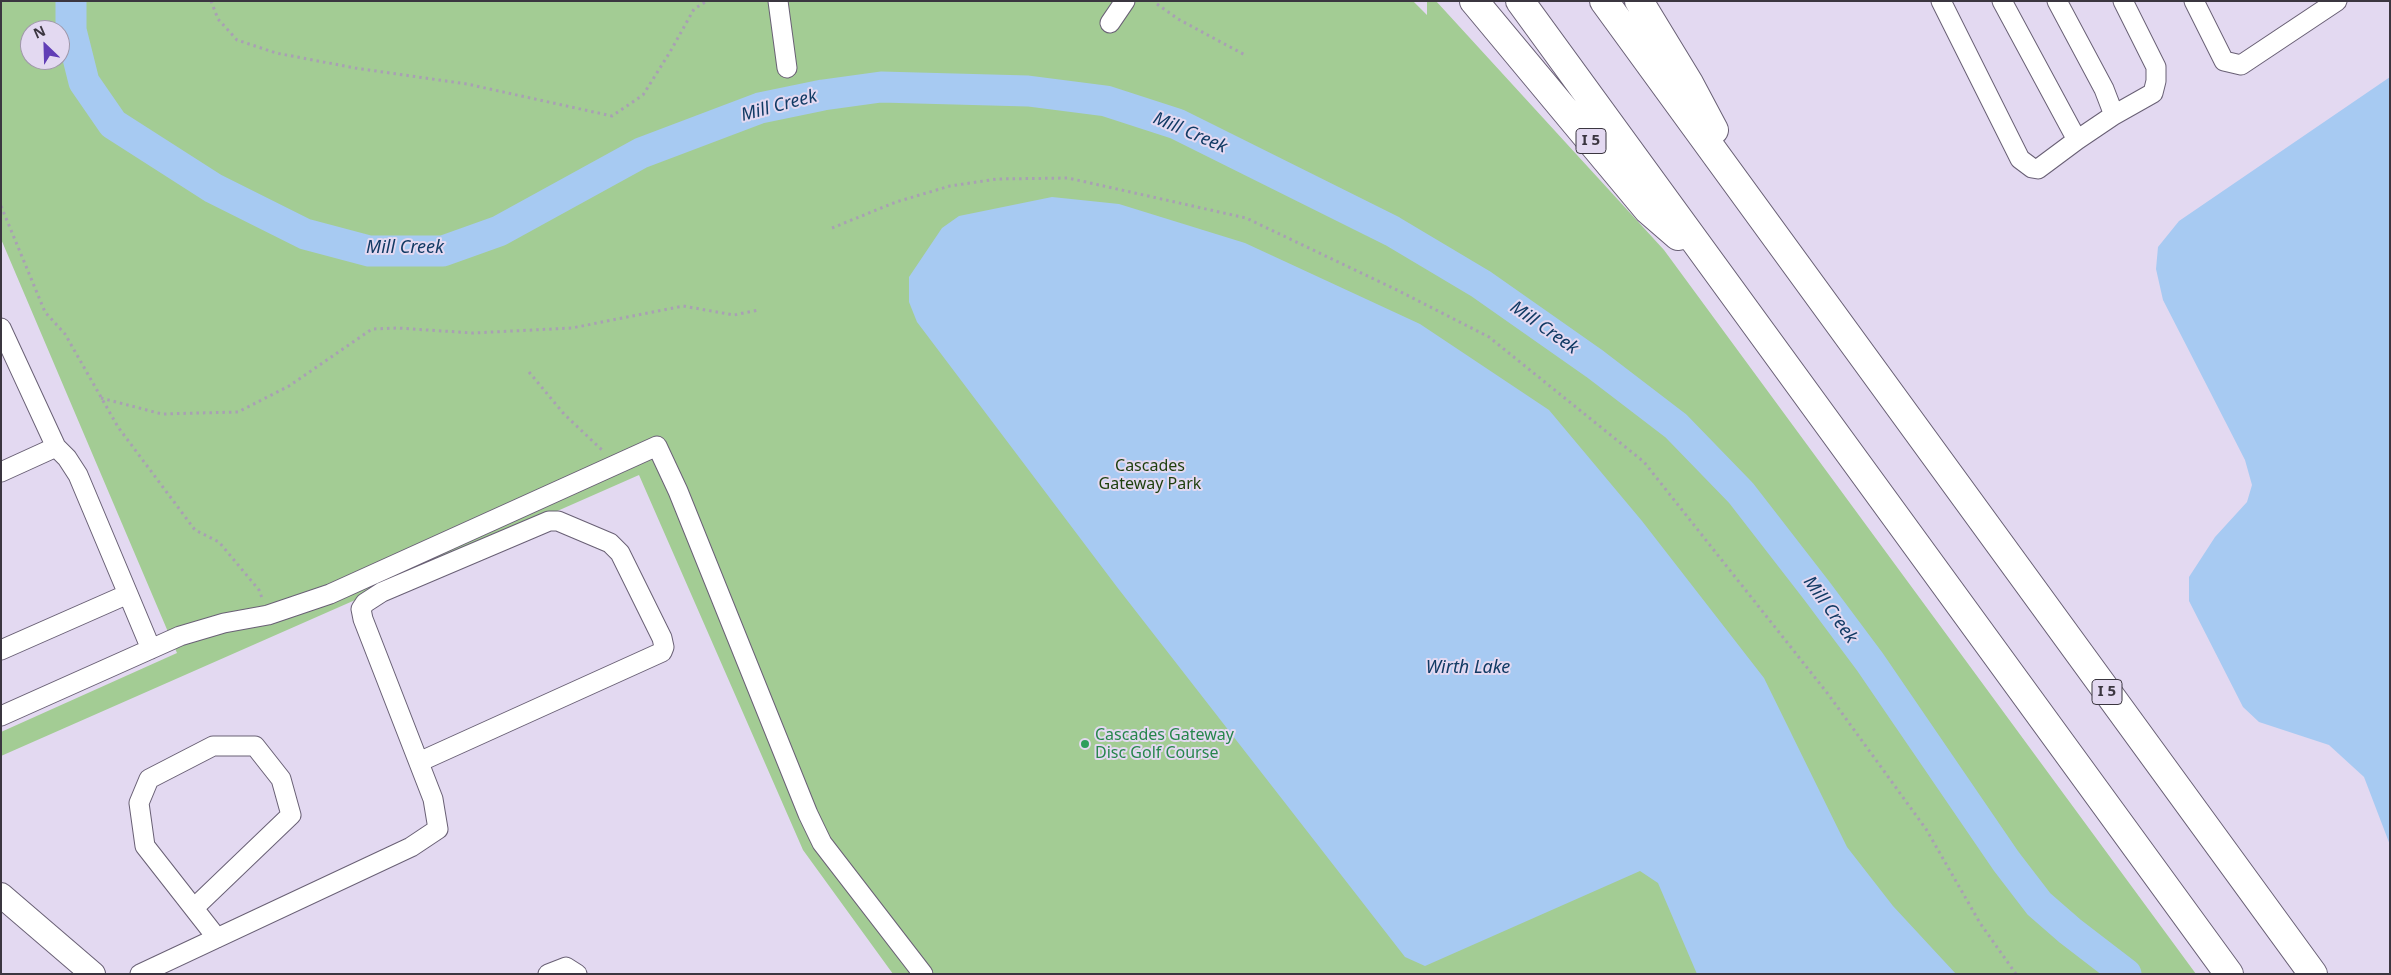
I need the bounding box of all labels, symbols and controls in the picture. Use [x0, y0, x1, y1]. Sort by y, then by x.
north arrow [20, 20, 70, 70]
text: N [30, 21, 48, 43]
water label: Mill Creek [739, 85, 819, 127]
water label: Mill Creek [1150, 108, 1230, 158]
road number: I 5 [1576, 128, 1606, 154]
water label: Mill Creek [366, 237, 444, 259]
water label: Mill Creek [1506, 297, 1582, 359]
park label: Cascades Gateway Park [1099, 456, 1201, 494]
water label: Mill Creek [1798, 572, 1862, 648]
water label: Wirth Lake [1426, 657, 1510, 679]
road number: I 5 [2092, 680, 2122, 704]
place label: Cascades Gateway Disc Golf Course [1095, 725, 1234, 763]
marker: Cascades Gateway Disc Golf Course [1079, 738, 1091, 750]

